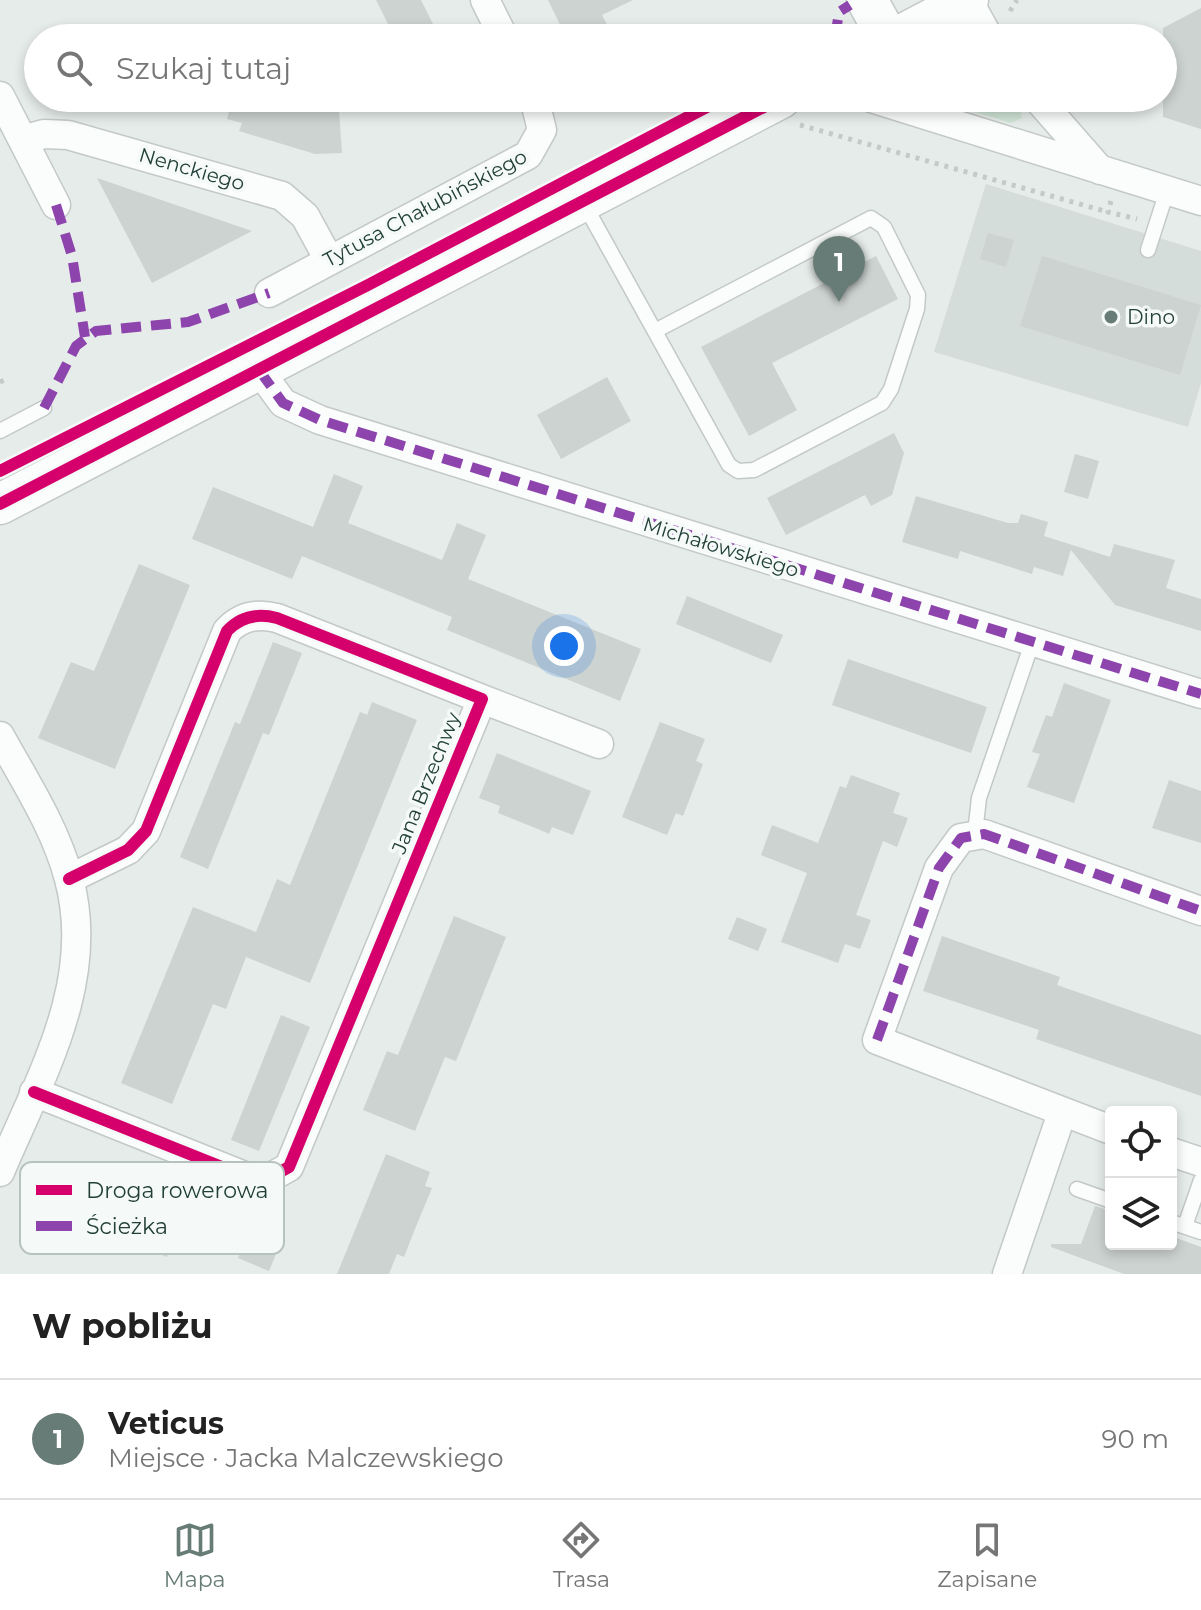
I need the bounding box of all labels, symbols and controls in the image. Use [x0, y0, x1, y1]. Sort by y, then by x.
search box [24, 24, 1177, 112]
icon: search [52, 46, 96, 90]
text: Szukaj tutaj [116, 50, 291, 87]
street label: Nenckiego [136, 142, 248, 196]
street label: Tytusa Chałubińskiego [319, 144, 531, 272]
pin: 1 [813, 236, 865, 302]
place label: Dino [1127, 305, 1175, 329]
marker: Dino [1102, 308, 1120, 326]
street label: Michałowskiego [640, 512, 802, 582]
your location [544, 626, 584, 666]
street label: Jana Brzechwy [386, 709, 465, 858]
map controls [1105, 1106, 1177, 1250]
button: locate [1105, 1106, 1177, 1178]
legend [20, 1162, 284, 1254]
text: Droga rowerowa [86, 1177, 269, 1204]
button: layers [1105, 1178, 1177, 1250]
text: Ścieżka [86, 1213, 168, 1240]
text: W pobliżu [32, 1305, 213, 1347]
text: Veticus [108, 1405, 224, 1442]
text: 1 [53, 1423, 63, 1455]
text: 90 m [1102, 1423, 1169, 1455]
text: Miejsce · Jacka Malczewskiego [108, 1442, 504, 1474]
tab: Mapa [164, 1518, 226, 1593]
tab: Trasa [553, 1518, 610, 1593]
tab: Zapisane [937, 1518, 1037, 1593]

